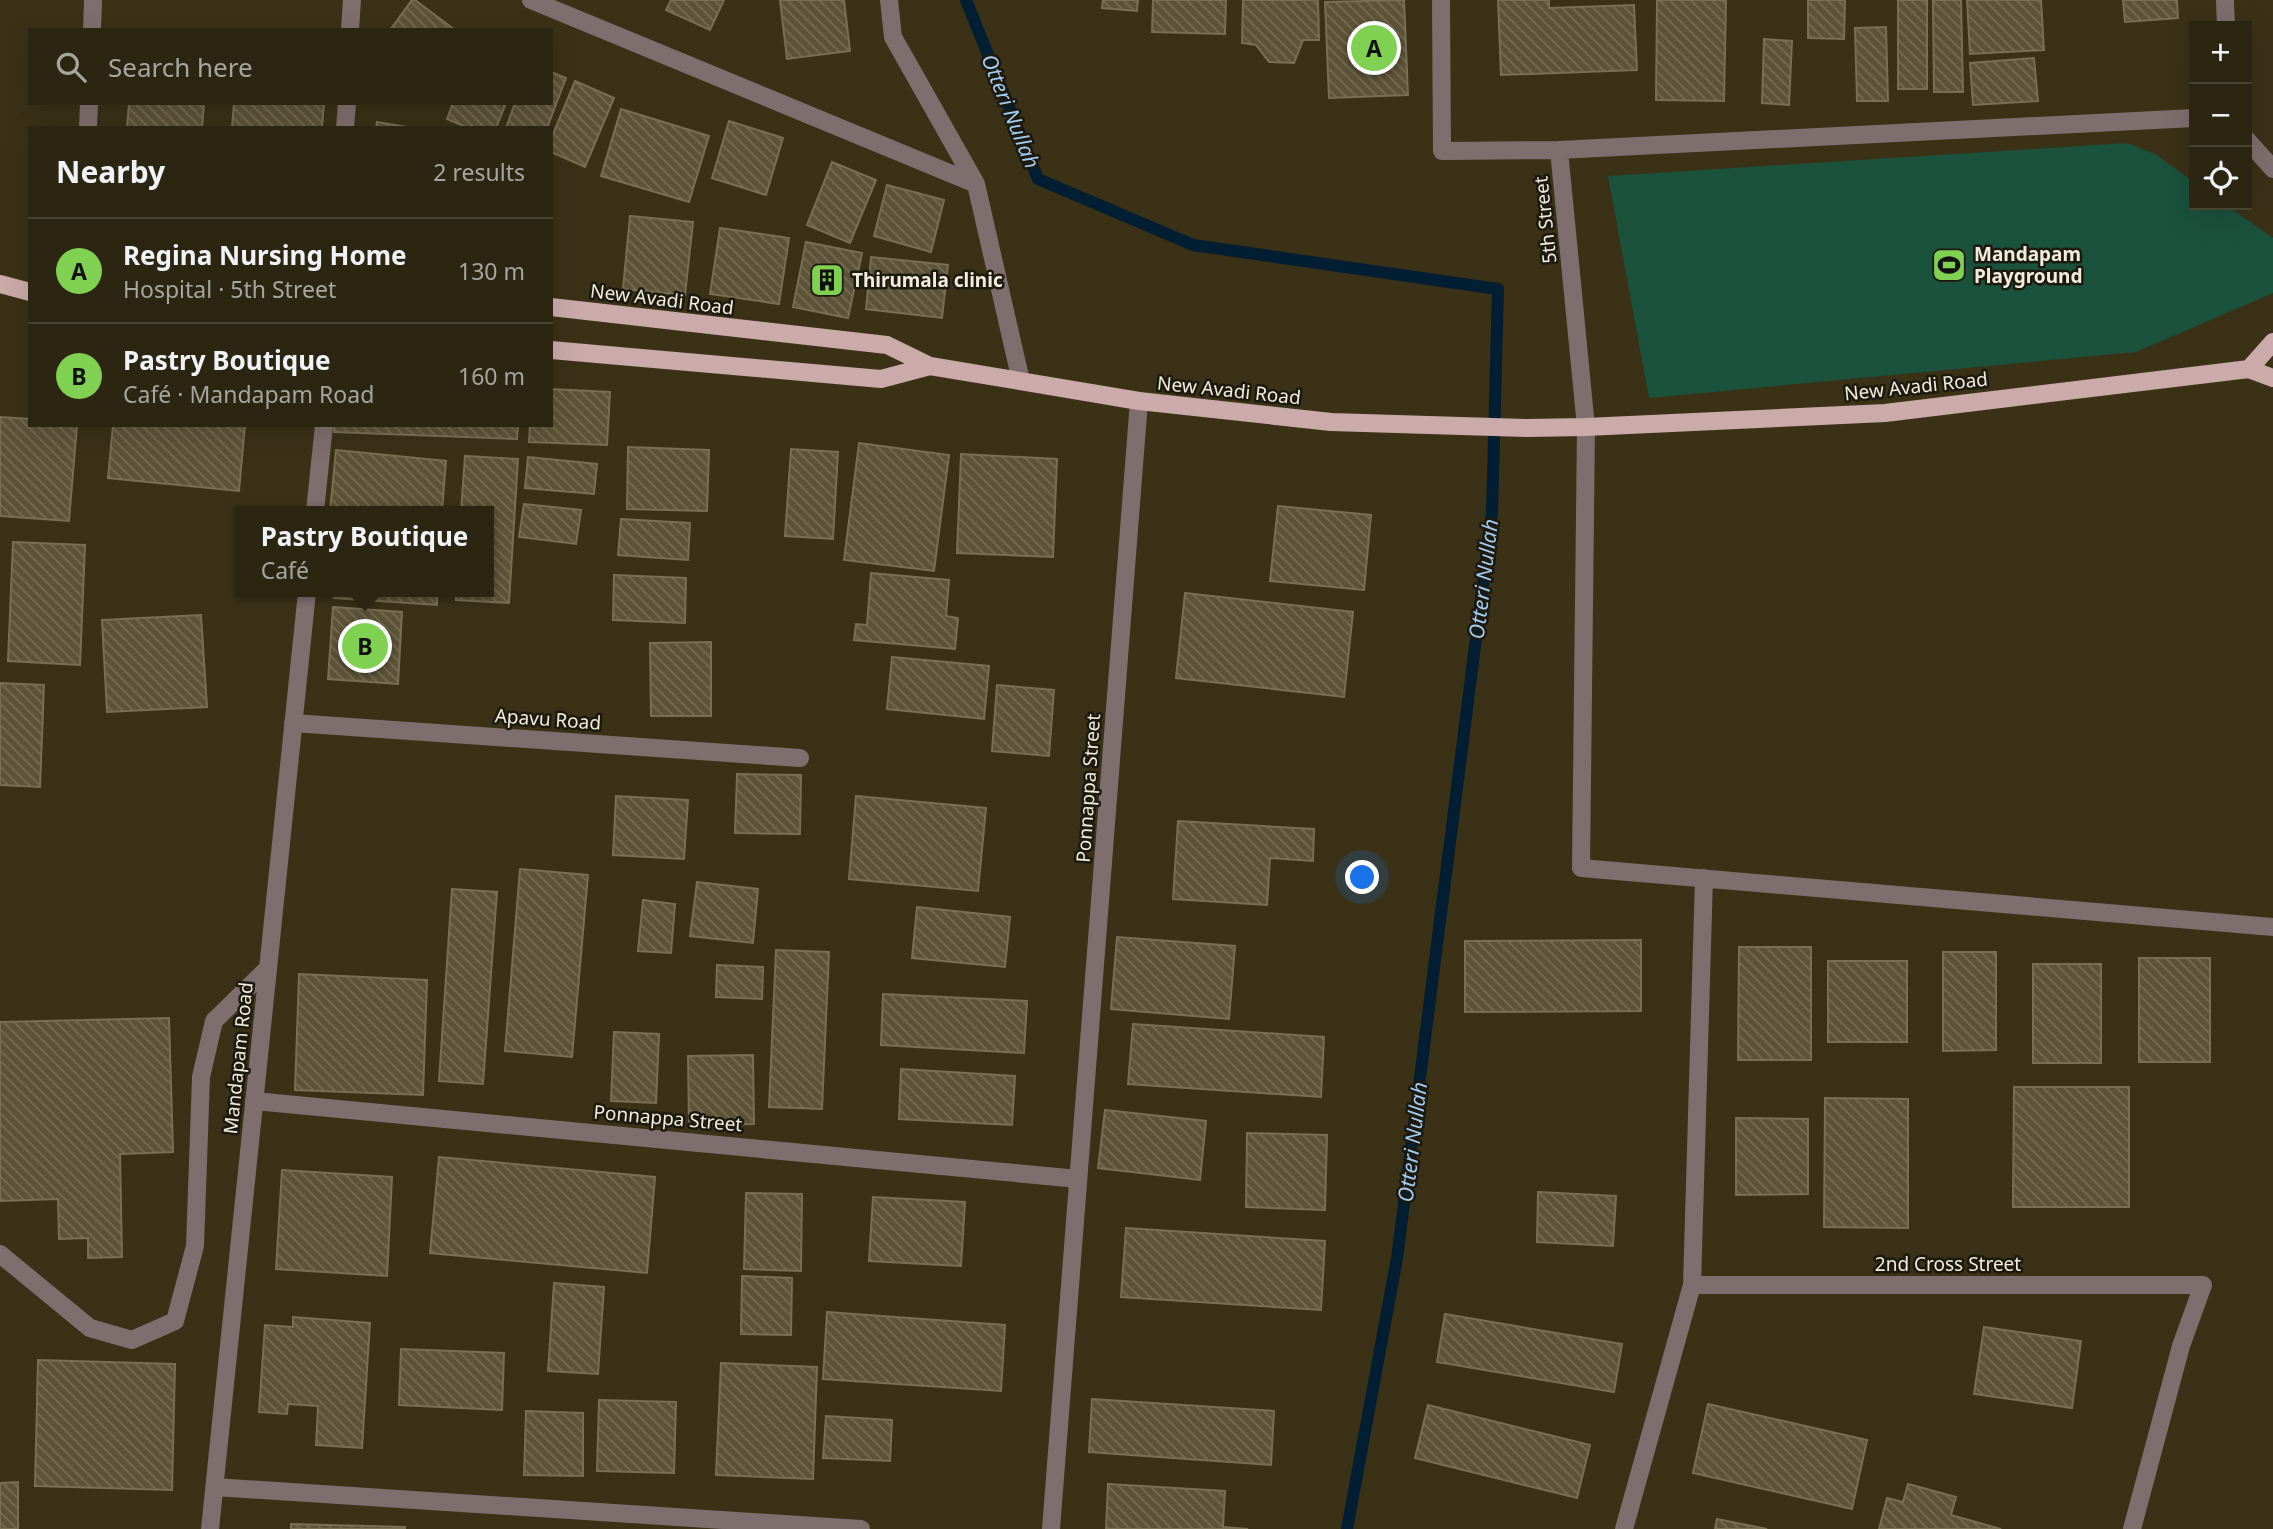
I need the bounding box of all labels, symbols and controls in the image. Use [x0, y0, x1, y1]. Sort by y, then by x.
map controls [2189, 21, 2252, 210]
button: + [2189, 21, 2252, 84]
pin: A [1351, 22, 1397, 74]
search box [28, 28, 553, 105]
icon: search [52, 48, 90, 86]
text: Search here [108, 49, 253, 85]
water label: Otteri Nullah [975, 50, 1047, 172]
button: − [2189, 84, 2252, 147]
button: locate [2189, 147, 2252, 210]
text: Nearby [56, 151, 165, 192]
text: 2 results [433, 156, 525, 188]
street label: 5th Street [1527, 175, 1563, 265]
text: Regina Nursing Home [123, 237, 407, 273]
place label: Mandapam Playground [1974, 241, 2082, 289]
sports icon: Mandapam Playground [1930, 246, 1968, 284]
text: A [71, 255, 87, 287]
text: 130 m [458, 255, 525, 287]
building icon: Thirumala clinic [808, 261, 846, 299]
place label: Thirumala clinic [852, 267, 1003, 293]
text: Hospital · 5th Street [123, 273, 336, 305]
street label: New Avadi Road [589, 277, 735, 321]
text: Pastry Boutique [123, 342, 331, 378]
text: B [71, 360, 87, 392]
text: 160 m [458, 360, 525, 392]
street label: New Avadi Road [1843, 366, 1989, 406]
street label: New Avadi Road [1156, 370, 1302, 410]
text: Café · Mandapam Road [123, 378, 374, 410]
popup [235, 506, 494, 597]
water label: Otteri Nullah [1462, 517, 1504, 641]
text: Pastry Boutique [261, 518, 468, 554]
text: Café [261, 554, 309, 586]
pin: B [342, 620, 388, 672]
street label: Apavu Road [494, 702, 602, 736]
street label: Ponnappa Street [1070, 713, 1106, 863]
your location [1345, 860, 1379, 894]
street label: Mandapam Road [217, 981, 259, 1135]
water label: Otteri Nullah [1391, 1080, 1433, 1204]
street label: Ponnappa Street [593, 1099, 744, 1137]
street label: 2nd Cross Street [1875, 1251, 2021, 1277]

